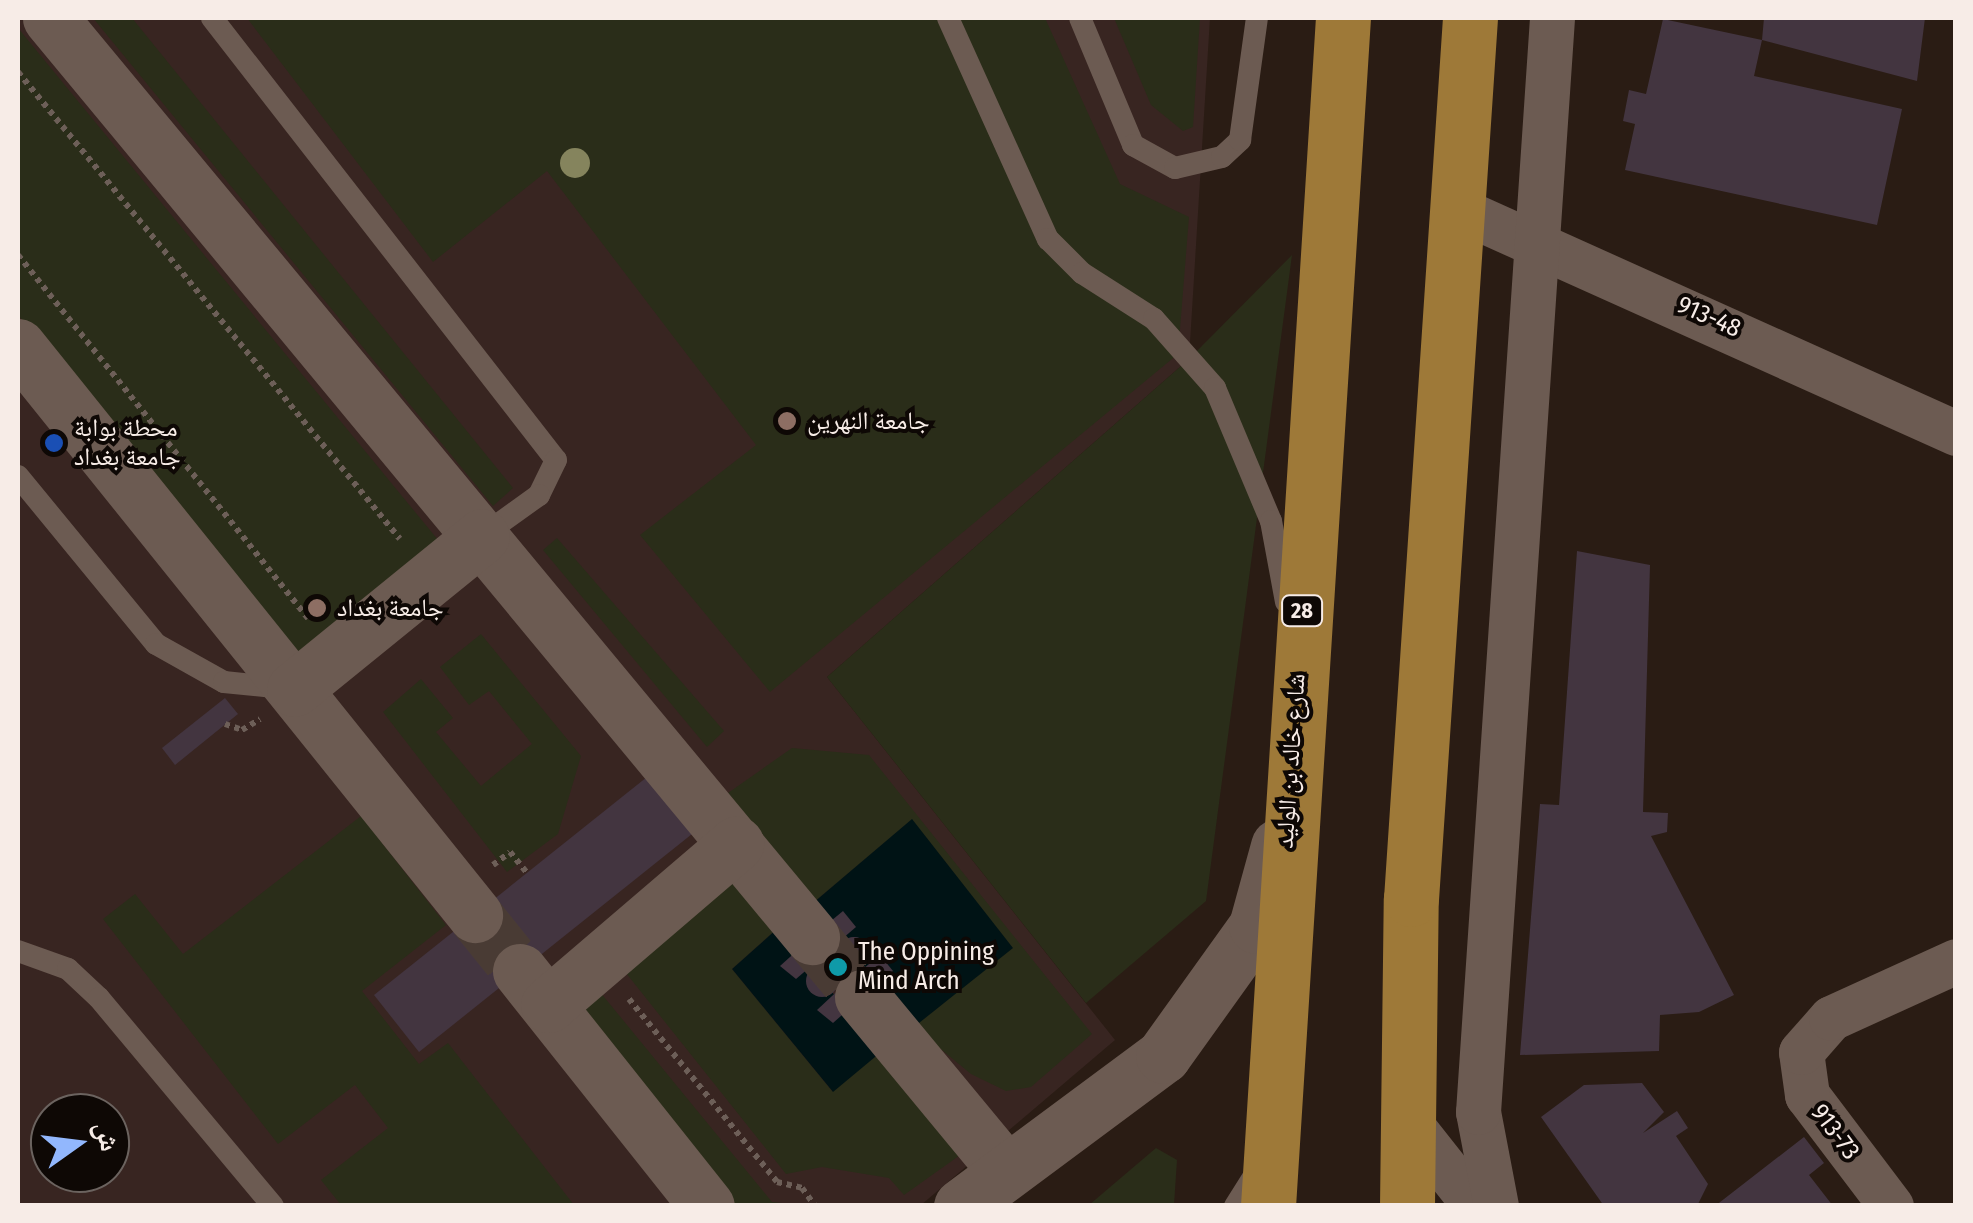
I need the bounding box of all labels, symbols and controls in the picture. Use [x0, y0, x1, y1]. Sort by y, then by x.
street label: 913-48 [1673, 290, 1745, 344]
place label: جامعة النهرين [807, 406, 930, 436]
marker: جامعة النهرين [776, 410, 798, 432]
place label: محطة بوابة جامعة بغداد [74, 414, 181, 473]
marker: محطة بوابة جامعة بغداد [43, 432, 65, 454]
place label: جامعة بغداد [337, 593, 444, 623]
road number: 28 [1280, 594, 1324, 628]
marker: جامعة بغداد [306, 597, 328, 619]
street label: شارع خالد بن الوليد [1270, 673, 1312, 849]
place label: The Oppining Mind Arch [858, 938, 994, 997]
marker: The Oppining Mind Arch [827, 956, 849, 978]
north arrow [30, 1093, 130, 1193]
street label: 913-73 [1804, 1098, 1866, 1166]
text: ش [88, 1118, 127, 1155]

